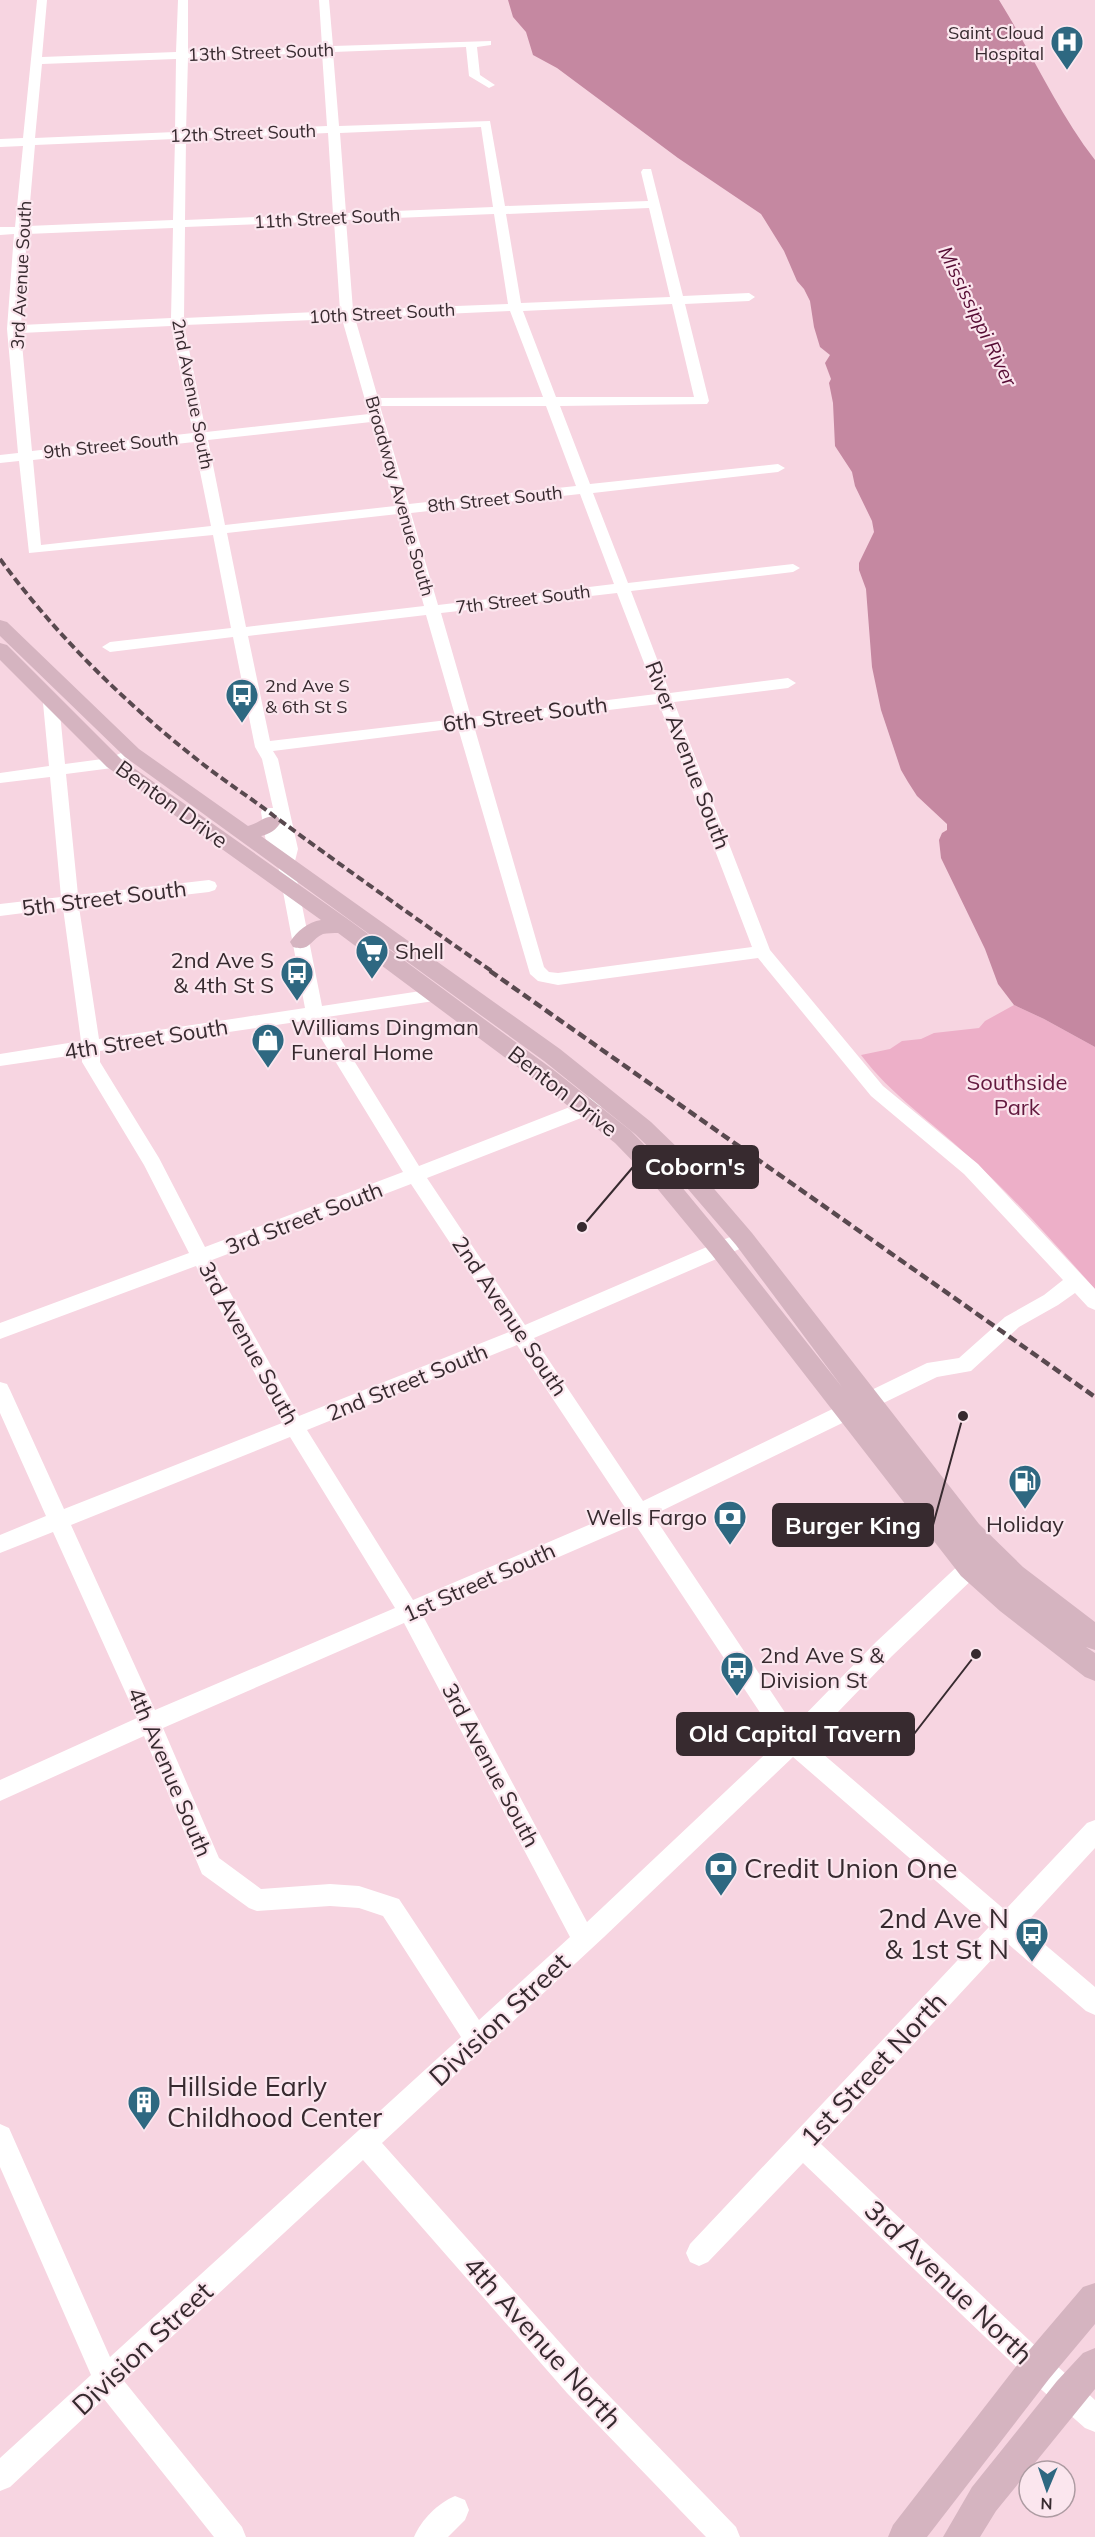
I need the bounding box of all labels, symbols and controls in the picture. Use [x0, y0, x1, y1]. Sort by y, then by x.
place label: Saint Cloud Hospital [948, 21, 1044, 65]
hospital icon: Saint Cloud Hospital [1049, 24, 1085, 71]
street label: 13th Street South [187, 38, 335, 66]
street label: 12th Street South [169, 119, 317, 147]
street label: 3rd Avenue South [6, 200, 36, 350]
street label: 11th Street South [253, 203, 401, 233]
water label: Mississippi River [933, 242, 1023, 391]
street label: 10th Street South [308, 298, 456, 328]
street label: 2nd Avenue South [167, 317, 219, 471]
street label: Broadway Avenue South [360, 393, 440, 599]
street label: 9th Street South [42, 426, 180, 464]
street label: 8th Street South [426, 480, 564, 518]
street label: 7th Street South [454, 579, 592, 619]
street label: River Avenue South [639, 657, 737, 853]
place label: 2nd Ave S & 6th St S [265, 674, 350, 718]
bus stop icon: 2nd Ave S & 6th St S [224, 677, 260, 724]
street label: 6th Street South [441, 690, 609, 738]
street label: Benton Drive [110, 754, 234, 854]
street label: 5th Street South [20, 874, 188, 922]
supermarket icon: Shell [354, 933, 390, 980]
place label: Shell [395, 937, 444, 965]
place label: 2nd Ave S & 4th St S [170, 946, 274, 999]
bus stop icon: 2nd Ave S & 4th St S [279, 955, 315, 1002]
street label: 4th Street South [62, 1012, 230, 1066]
place label: Williams Dingman Funeral Home [291, 1013, 479, 1066]
shop icon: Williams Dingman Funeral Home [250, 1022, 286, 1069]
street label: Benton Drive [502, 1039, 624, 1143]
park label: Southside Park [967, 1068, 1067, 1121]
callout: Coborn's [633, 1146, 758, 1188]
text: Coborn's [645, 1151, 745, 1181]
street label: 3rd Street South [221, 1175, 387, 1261]
street label: 2nd Avenue South [446, 1231, 574, 1401]
street label: 3rd Avenue South [193, 1257, 305, 1429]
street label: 2nd Street South [322, 1337, 492, 1427]
fuel station icon: Holiday [1007, 1463, 1043, 1510]
bank icon: Wells Fargo [712, 1499, 748, 1546]
place label: Wells Fargo [586, 1503, 707, 1531]
callout: Burger King [773, 1504, 933, 1546]
text: Burger King [785, 1510, 921, 1540]
place label: Holiday [986, 1510, 1064, 1538]
street label: 1st Street South [399, 1536, 559, 1628]
place label: 2nd Ave S & Division St [760, 1641, 885, 1694]
bus stop icon: 2nd Ave S & Division St [719, 1650, 755, 1697]
street label: 3rd Avenue South [436, 1678, 546, 1852]
street label: 4th Avenue South [122, 1683, 218, 1861]
callout: Old Capital Tavern [677, 1713, 914, 1755]
text: Old Capital Tavern [688, 1718, 902, 1748]
bank icon: Credit Union One [703, 1850, 739, 1897]
place label: Credit Union One [744, 1851, 958, 1885]
place label: 2nd Ave N & 1st St N [879, 1901, 1009, 1966]
bus stop icon: 2nd Ave N & 1st St N [1014, 1916, 1050, 1963]
street label: Division Street [422, 1945, 576, 2093]
street label: 1st Street North [793, 1985, 953, 2153]
place label: Hillside Early Childhood Center [167, 2069, 382, 2134]
building icon: Hillside Early Childhood Center [126, 2084, 162, 2131]
street label: 3rd Avenue North [858, 2193, 1040, 2371]
street label: 4th Avenue North [456, 2249, 630, 2435]
street label: Division Street [65, 2274, 219, 2422]
north arrow [1017, 2459, 1077, 2519]
text: N [1040, 2494, 1053, 2514]

